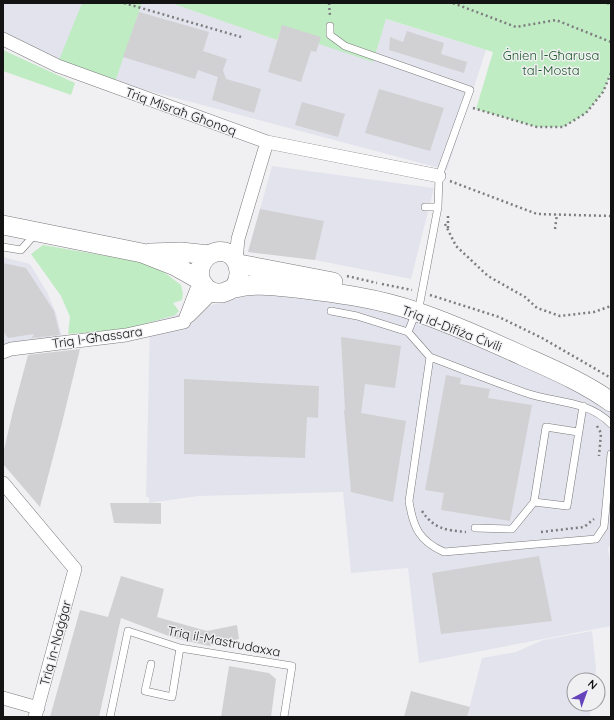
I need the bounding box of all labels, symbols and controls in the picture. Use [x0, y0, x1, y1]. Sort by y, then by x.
park label: Ġnien l-Għarusa tal-Mosta [503, 47, 599, 78]
street label: Triq Misraħ Għonoq [123, 83, 239, 139]
street label: Triq id-Difiża Ċivili [400, 302, 504, 354]
street label: Triq l-Għassara [51, 323, 143, 351]
street label: Triq in-Naġġar [36, 598, 74, 688]
street label: Triq il-Mastrudaxxa [166, 622, 282, 660]
north arrow [566, 672, 606, 712]
text: N [585, 677, 600, 692]

